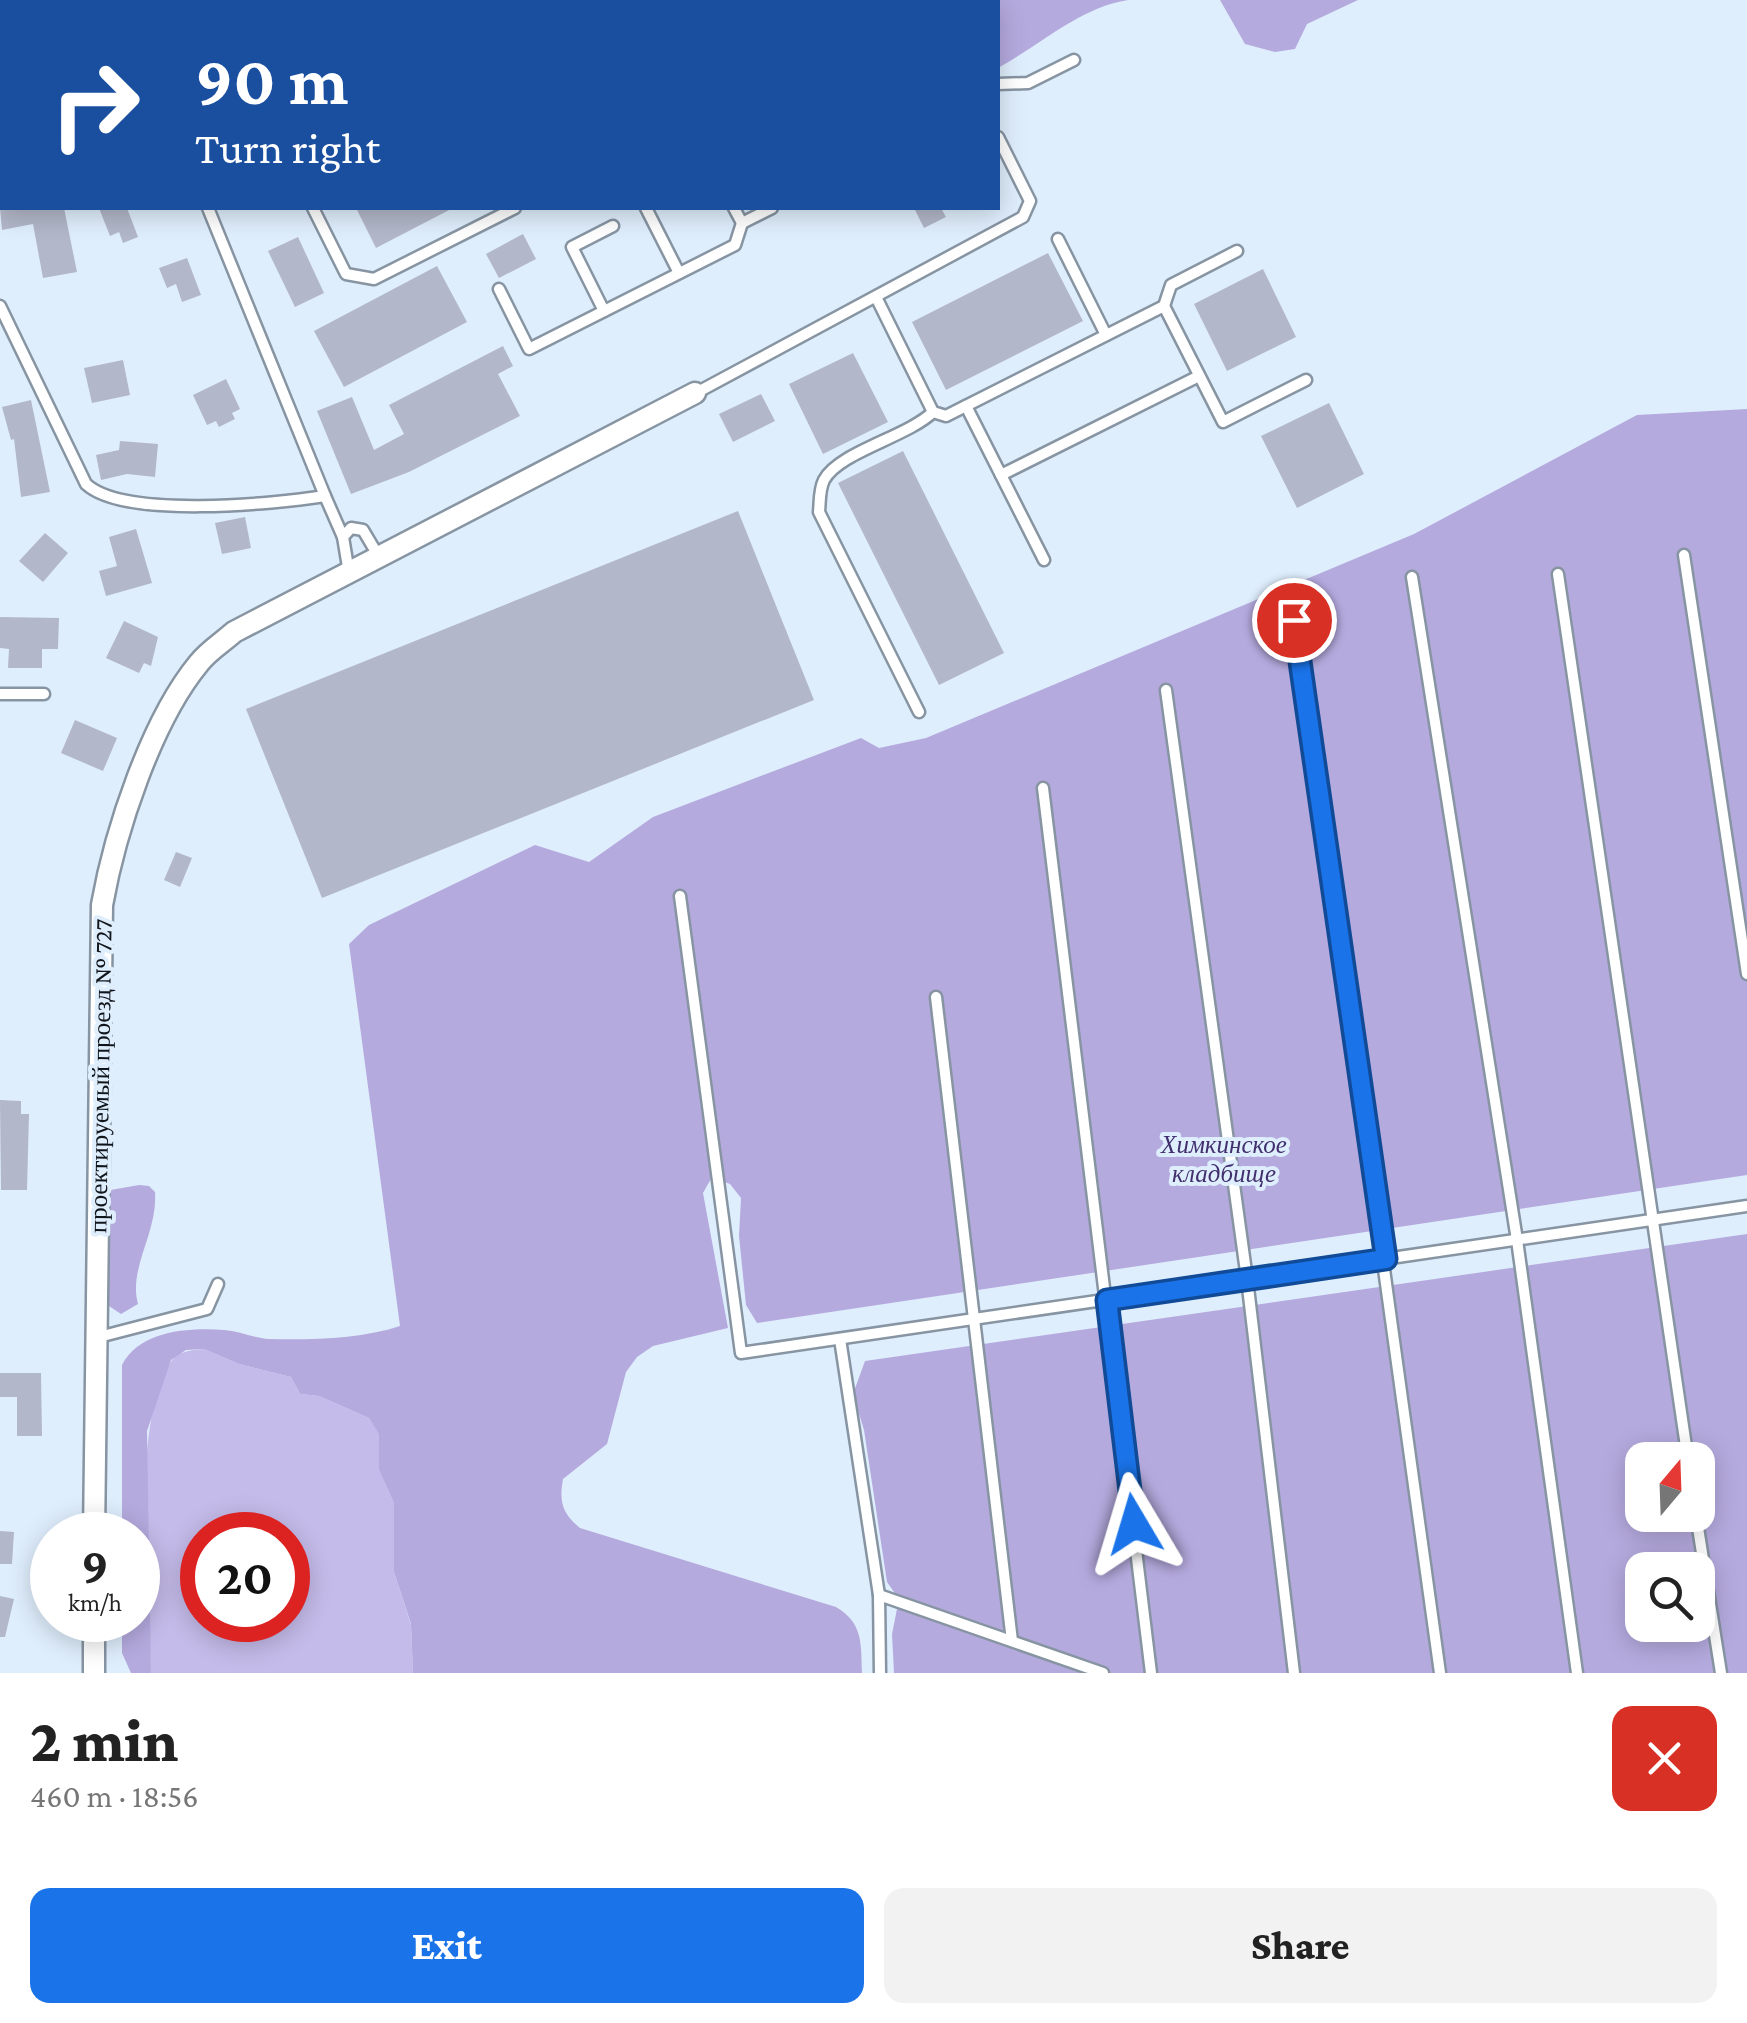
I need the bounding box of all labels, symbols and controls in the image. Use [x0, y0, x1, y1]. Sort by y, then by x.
icon: right [30, 40, 160, 170]
text: 90 m [195, 41, 348, 119]
text: Turn right [195, 123, 380, 173]
pin [1252, 578, 1337, 663]
icon: arrive [1267, 593, 1322, 648]
street label: проектируемый проезд № 727 [84, 919, 117, 1233]
park label: Химкинское кладбище [1160, 1131, 1287, 1187]
north arrow [1625, 1442, 1715, 1532]
map controls [1625, 1442, 1715, 1642]
position arrow [1082, 1472, 1186, 1576]
speed limit sign: 20 [180, 1512, 310, 1642]
text: 9 [81, 1537, 109, 1593]
button: search [1625, 1552, 1715, 1642]
text: km/h [68, 1589, 122, 1616]
button: close [1612, 1706, 1717, 1811]
text: 2 min [30, 1707, 178, 1774]
text: 460 m · 18:56 [30, 1778, 199, 1814]
button: Exit [30, 1888, 864, 2003]
button: Share [884, 1888, 1717, 2003]

